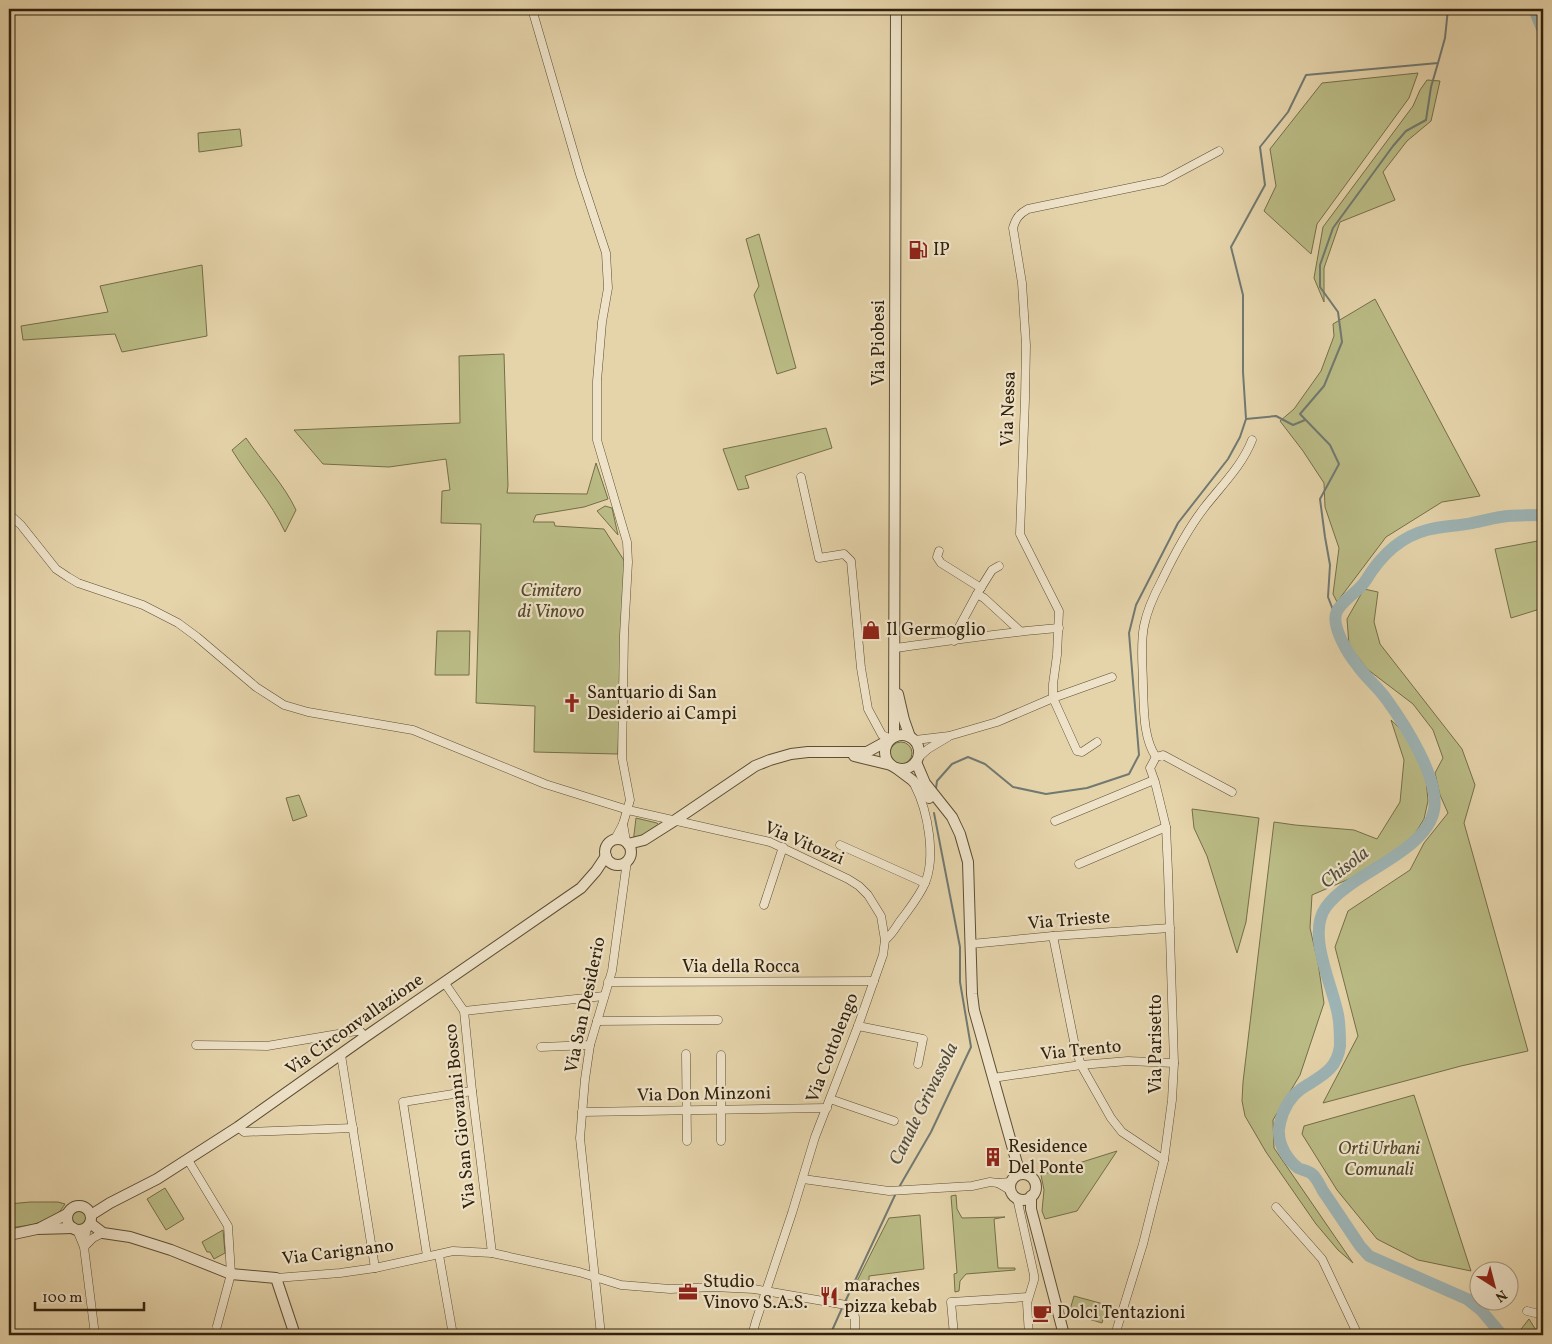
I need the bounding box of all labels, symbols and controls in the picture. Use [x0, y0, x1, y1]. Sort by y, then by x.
place label: IP [933, 238, 950, 263]
fuel station icon: IP [907, 239, 929, 261]
street label: Via Piobesi [867, 300, 892, 386]
street label: Via Nessa [995, 371, 1023, 447]
park label: Cimitero di Vinovo [518, 579, 584, 625]
place label: Il Germoglio [886, 618, 986, 643]
shop icon: Il Germoglio [860, 619, 882, 641]
place label: Santuario di San Desiderio ai Campi [587, 681, 737, 727]
church icon: Santuario di San Desiderio ai Campi [561, 692, 583, 714]
street label: Via Vitozzi [760, 816, 848, 872]
water label: Chisola [1315, 841, 1375, 895]
street label: Via Trieste [1027, 905, 1111, 937]
street label: Via San Desiderio [559, 935, 613, 1075]
street label: Via della Rocca [682, 955, 800, 980]
street label: Via Circonvallazione [281, 968, 429, 1082]
street label: Via Cottolengo [801, 989, 865, 1107]
street label: Via Parisetto [1144, 994, 1169, 1094]
street label: Via San Giovanni Bosco [439, 1022, 483, 1210]
street label: Via Trento [1039, 1034, 1123, 1068]
water label: Canale Grivassola [883, 1038, 965, 1170]
street label: Via Don Minzoni [637, 1081, 771, 1109]
place label: Residence Del Ponte [1008, 1135, 1088, 1181]
park label: Orti Urbani Comunali [1338, 1137, 1421, 1183]
building icon: Residence Del Ponte [982, 1146, 1004, 1168]
street label: Via Carignano [281, 1234, 395, 1272]
north arrow [1470, 1262, 1520, 1312]
place label: Studio Vinovo S.A.S. [703, 1270, 808, 1316]
place label: maraches pizza kebab [844, 1274, 937, 1320]
scale bar [35, 1279, 144, 1311]
office icon: Studio Vinovo S.A.S. [677, 1281, 699, 1303]
restaurant icon: maraches pizza kebab [818, 1285, 840, 1307]
text: N [1491, 1285, 1510, 1306]
text: 100 m [42, 1288, 82, 1309]
place label: Dolci Tentazioni [1057, 1301, 1185, 1326]
cafe icon: Dolci Tentazioni [1031, 1302, 1053, 1324]

